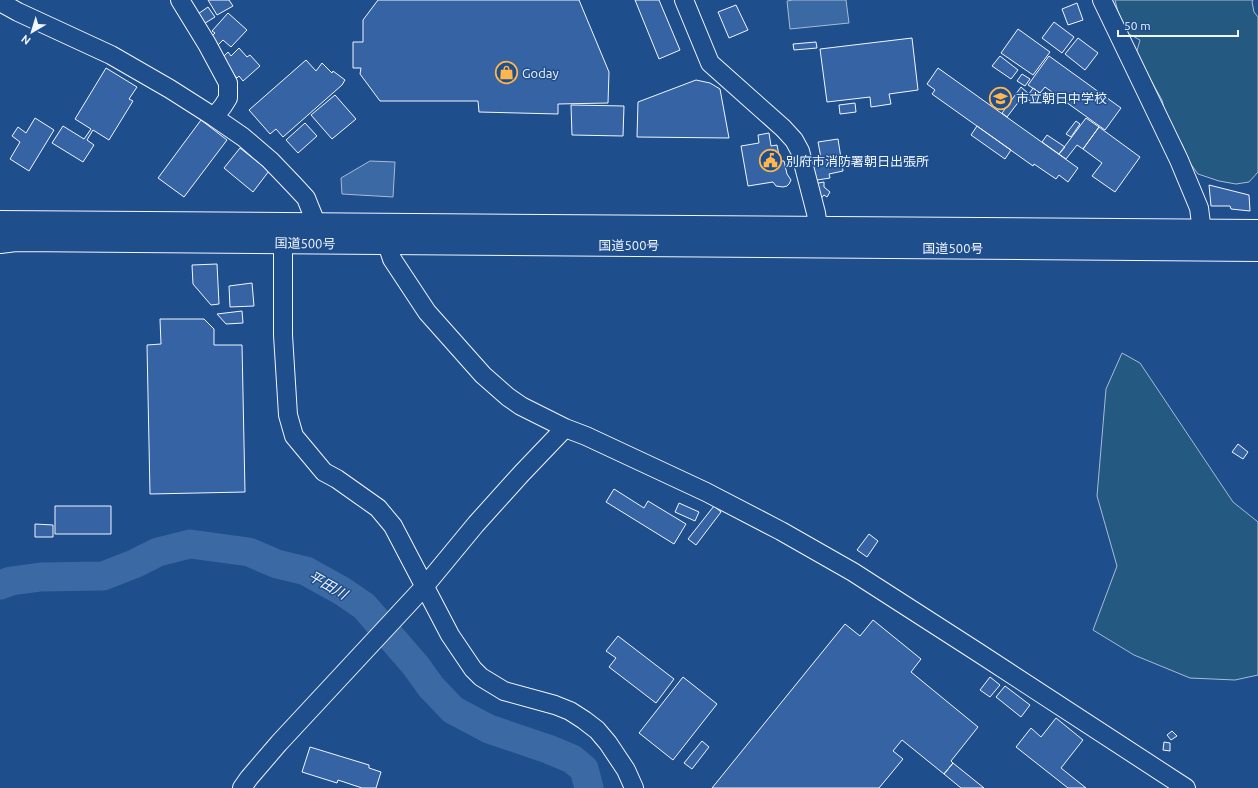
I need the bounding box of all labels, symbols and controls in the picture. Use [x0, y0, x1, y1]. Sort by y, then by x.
north arrow [12, 12, 52, 52]
scale bar [1118, 12, 1238, 38]
text: 50 m [1124, 19, 1151, 32]
text: N [19, 33, 33, 47]
shop icon: Goday [493, 60, 519, 86]
place label: Goday [522, 66, 559, 80]
school or university icon: 市立朝日中学校 [988, 85, 1014, 111]
place label: 市立朝日中学校 [1016, 91, 1107, 105]
public building icon: 別府市消防署朝日出張所 [758, 148, 784, 174]
place label: 別府市消防署朝日出張所 [786, 154, 929, 168]
street label: 国道500号 [274, 235, 336, 251]
street label: 国道500号 [599, 238, 660, 252]
street label: 国道500号 [923, 241, 984, 255]
water label: 平田川 [306, 568, 352, 603]

